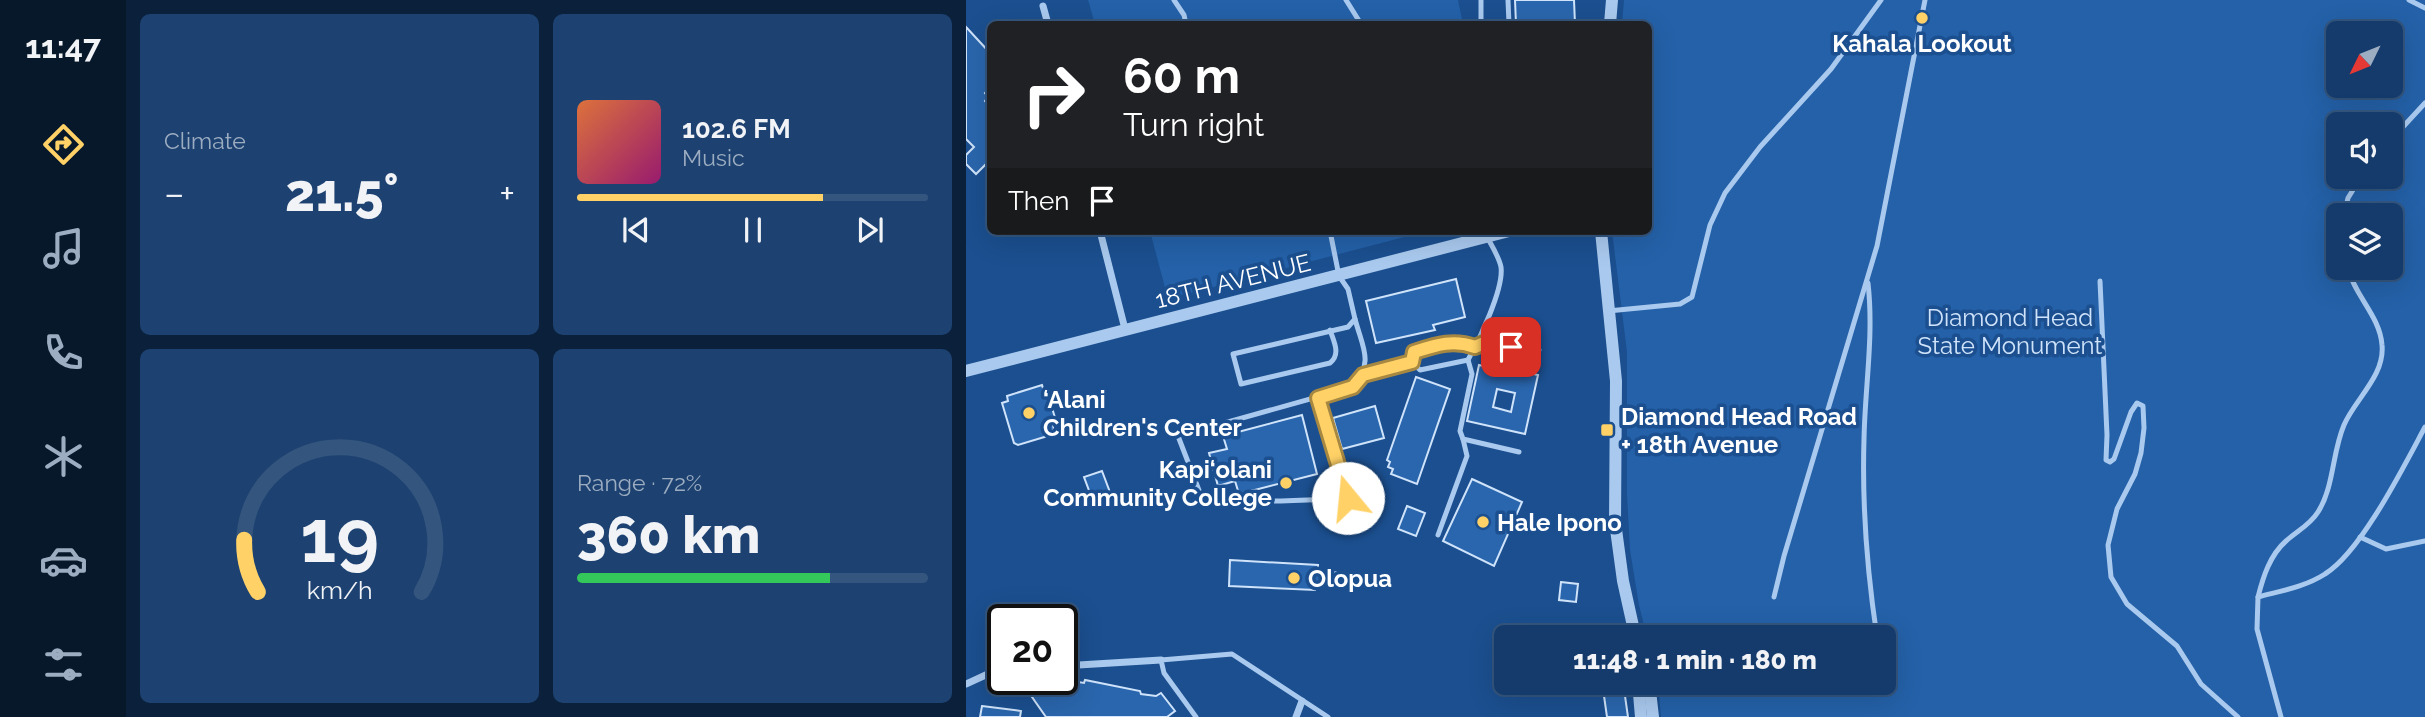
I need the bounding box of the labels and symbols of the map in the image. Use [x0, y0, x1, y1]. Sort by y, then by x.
marker: Kahala Lookout [1914, 10, 1930, 26]
north arrow [2326, 21, 2403, 98]
place label: Kahala Lookout [1832, 29, 2012, 58]
street label: 18TH AVENUE [1152, 248, 1314, 314]
park label: Diamond Head State Monument [1918, 303, 2102, 360]
pin [1481, 317, 1541, 377]
place label: ‘Alani Children's Center [1043, 385, 1242, 442]
place label: Diamond Head Road + 18th Avenue [1621, 402, 1857, 459]
marker: ‘Alani Children's Center [1021, 405, 1037, 421]
marker: Diamond Head Road + 18th Avenue [1599, 422, 1615, 438]
place label: Kapi‘olani Community College [1043, 455, 1272, 512]
position arrow [1311, 461, 1385, 535]
marker: Kapi‘olani Community College [1278, 475, 1294, 491]
place label: Hale Ipono [1497, 508, 1622, 537]
marker: Hale Ipono [1475, 514, 1491, 530]
place label: Olopua [1308, 564, 1392, 593]
marker: Olopua [1286, 570, 1302, 586]
speed limit sign: 20 [987, 604, 1078, 695]

